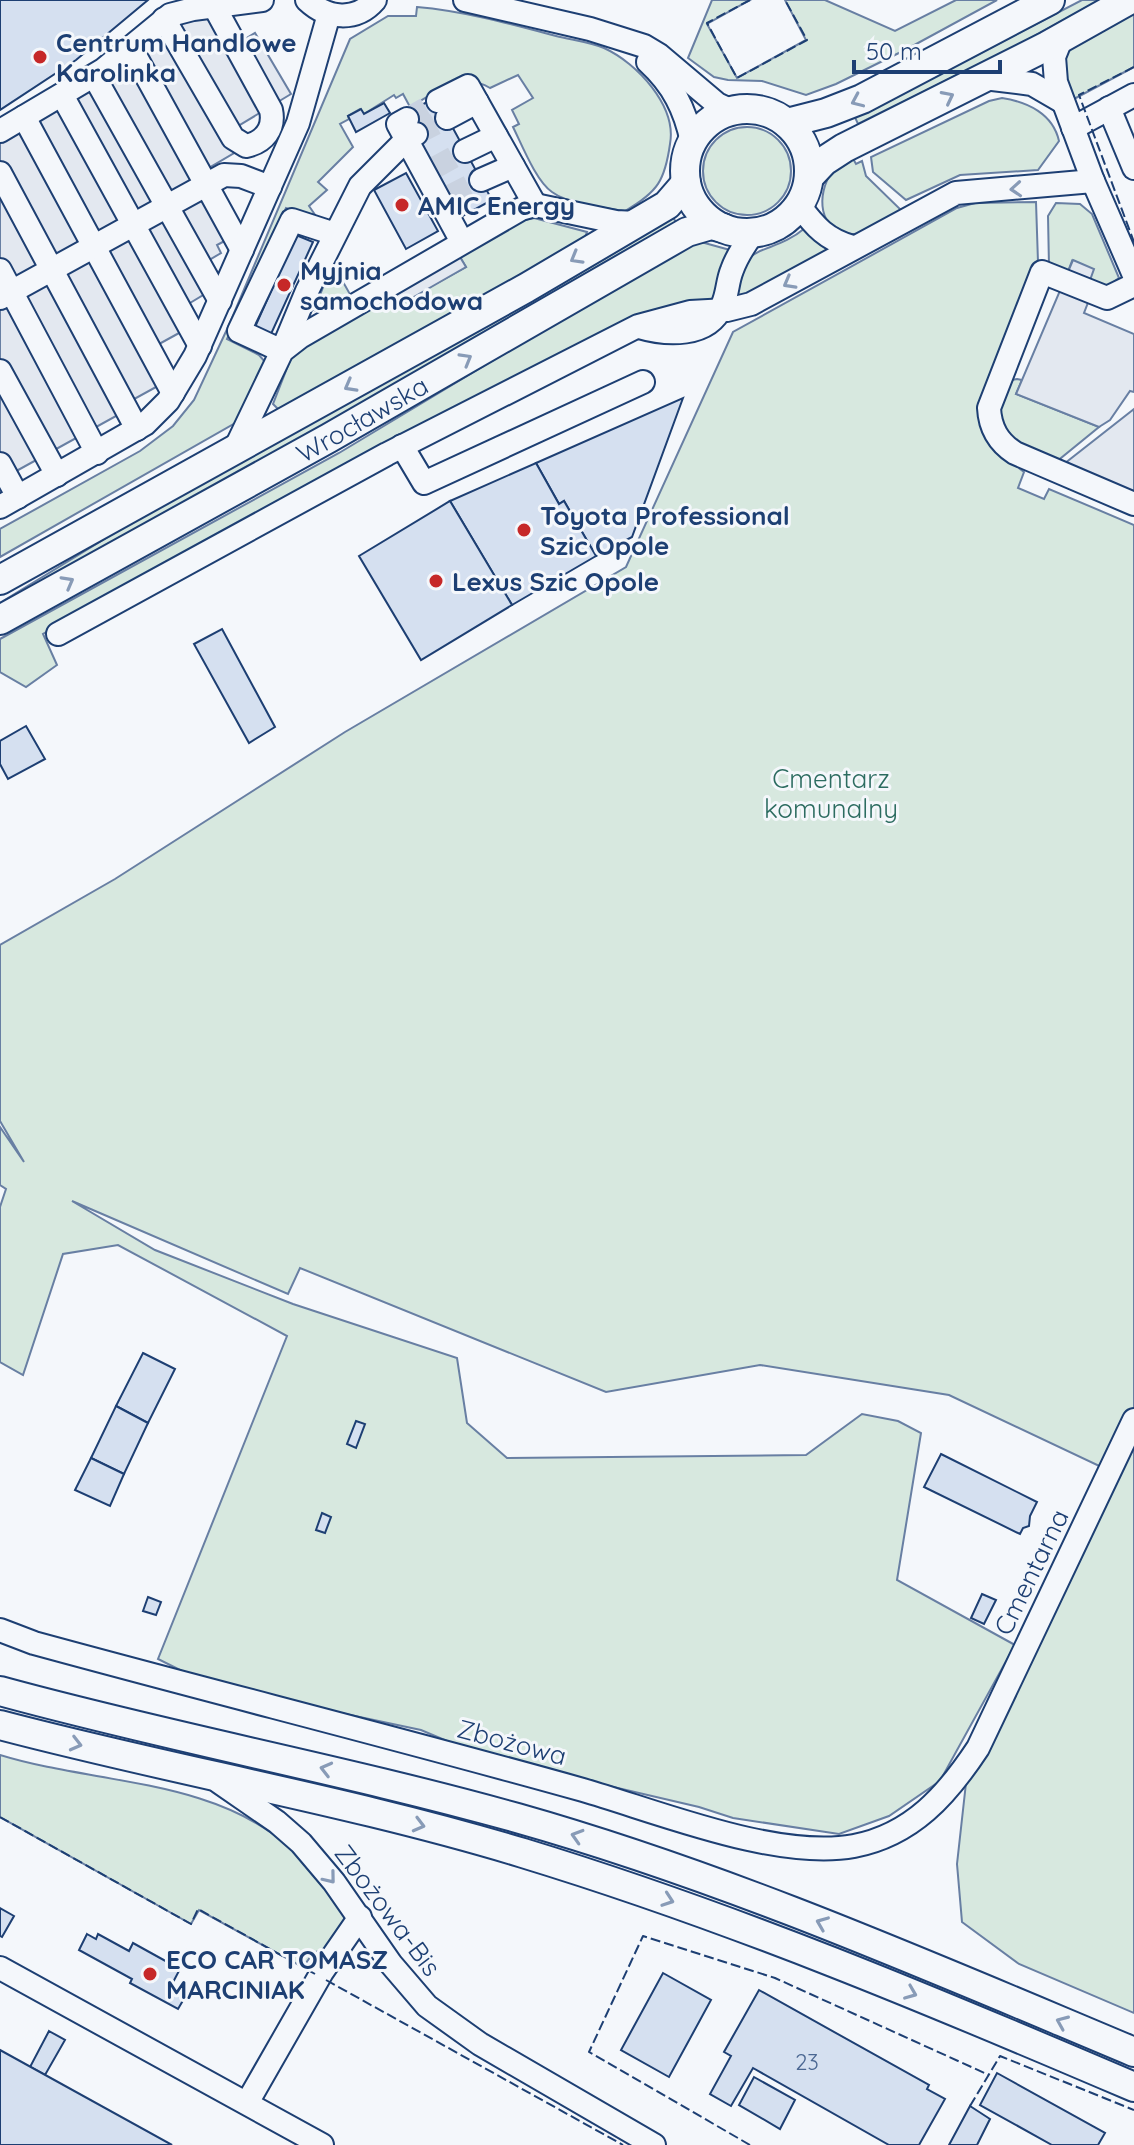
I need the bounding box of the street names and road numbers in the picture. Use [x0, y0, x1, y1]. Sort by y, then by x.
street label: Wrocławska [290, 368, 434, 470]
street label: Cmentarna [986, 1504, 1076, 1640]
street label: Zbożowa [454, 1712, 570, 1772]
street label: Zbożowa-Bis [328, 1838, 448, 1982]

